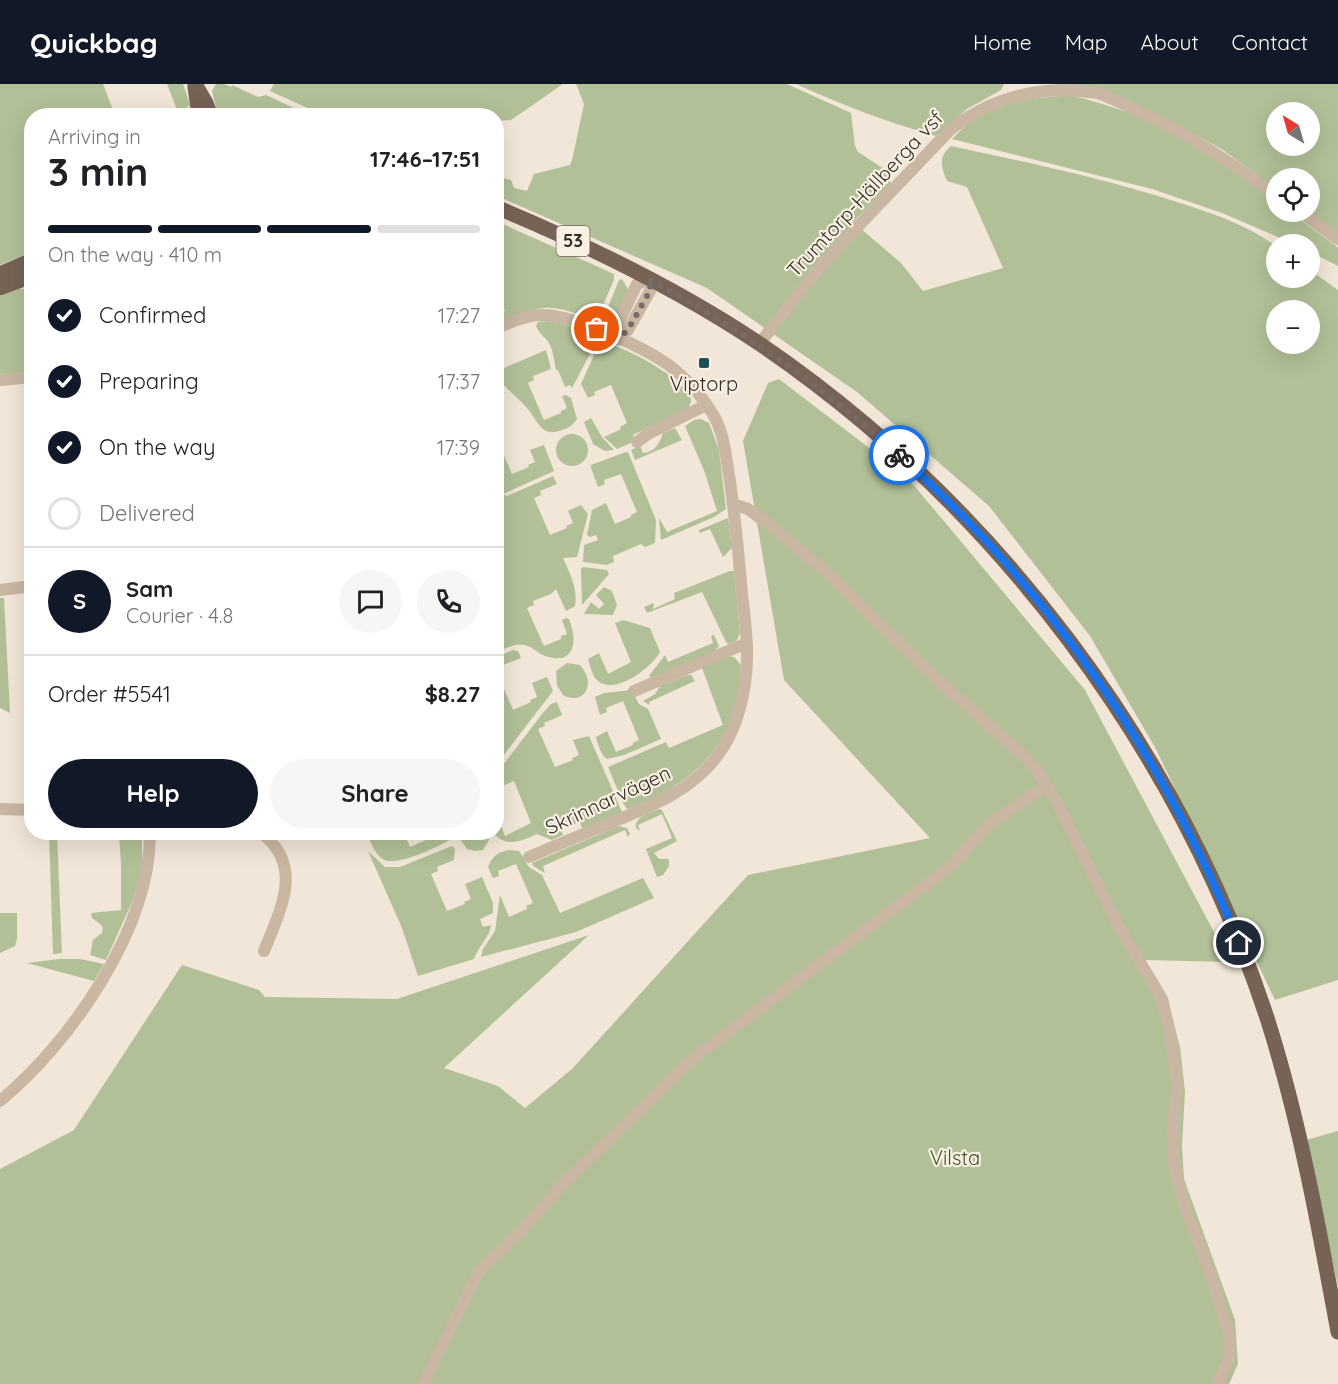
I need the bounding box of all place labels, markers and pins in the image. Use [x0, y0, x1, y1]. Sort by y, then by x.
pin [571, 303, 622, 354]
marker: Viptorp [697, 356, 711, 370]
place label: Viptorp [670, 371, 738, 396]
pin [1213, 917, 1264, 968]

